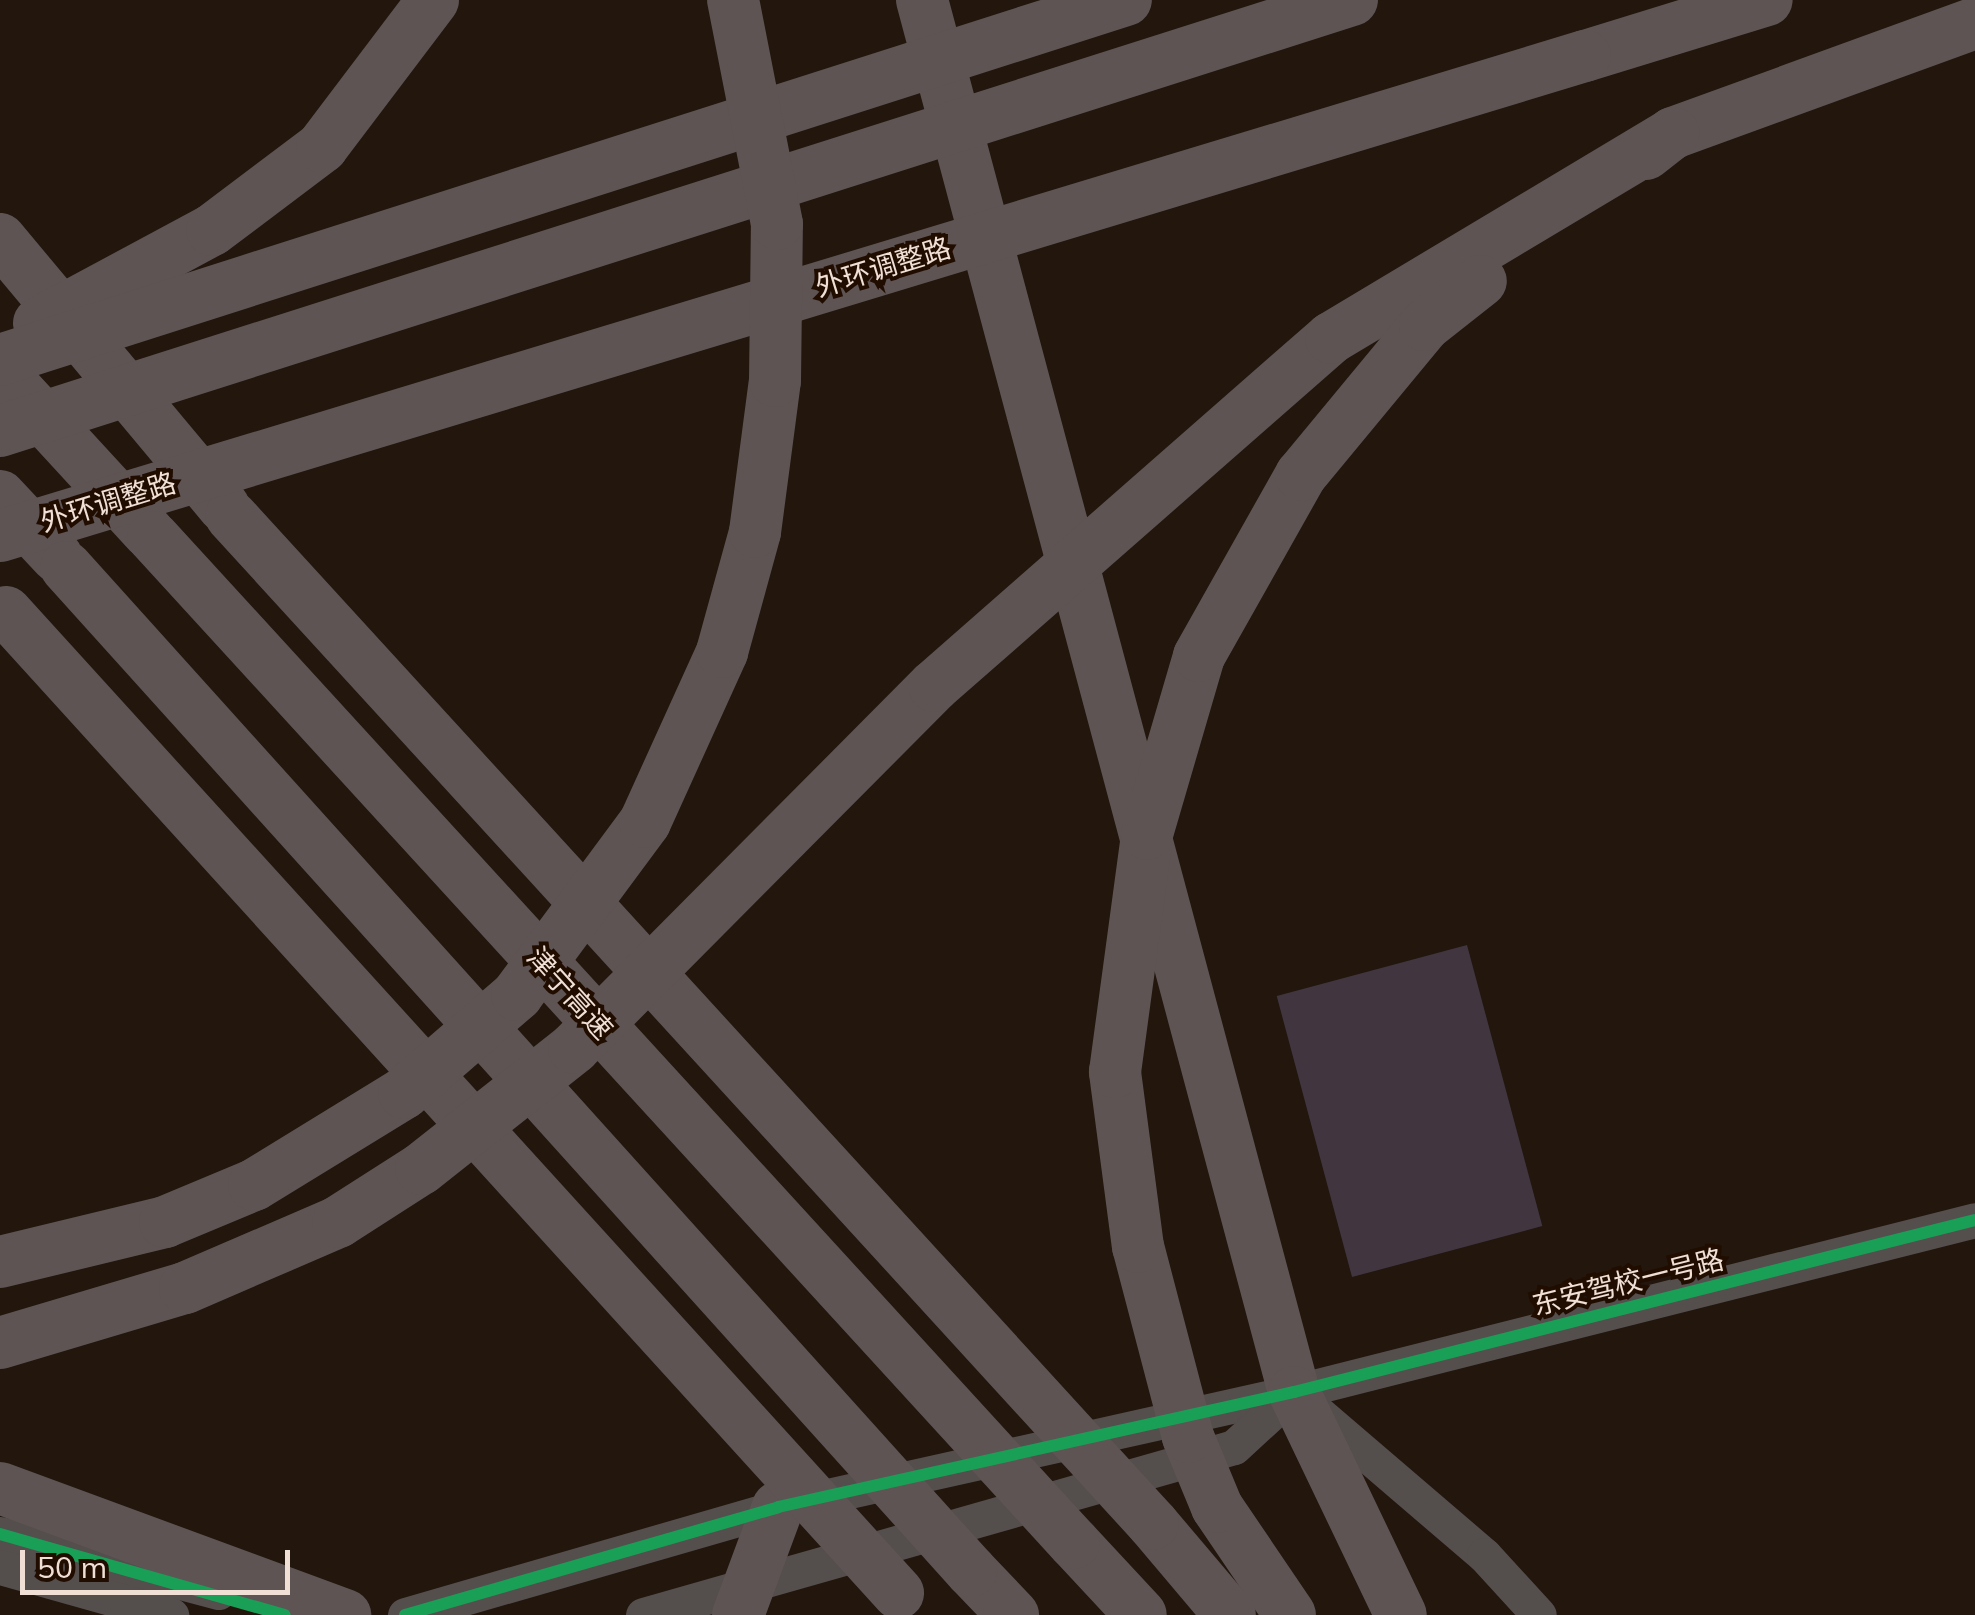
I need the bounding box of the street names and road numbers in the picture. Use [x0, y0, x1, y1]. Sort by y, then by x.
street label: 外环调整路 [811, 230, 955, 304]
street label: 外环调整路 [36, 465, 180, 539]
street label: 津宁高速 [520, 940, 620, 1046]
street label: 东安驾校一号路 [1529, 1242, 1727, 1322]

